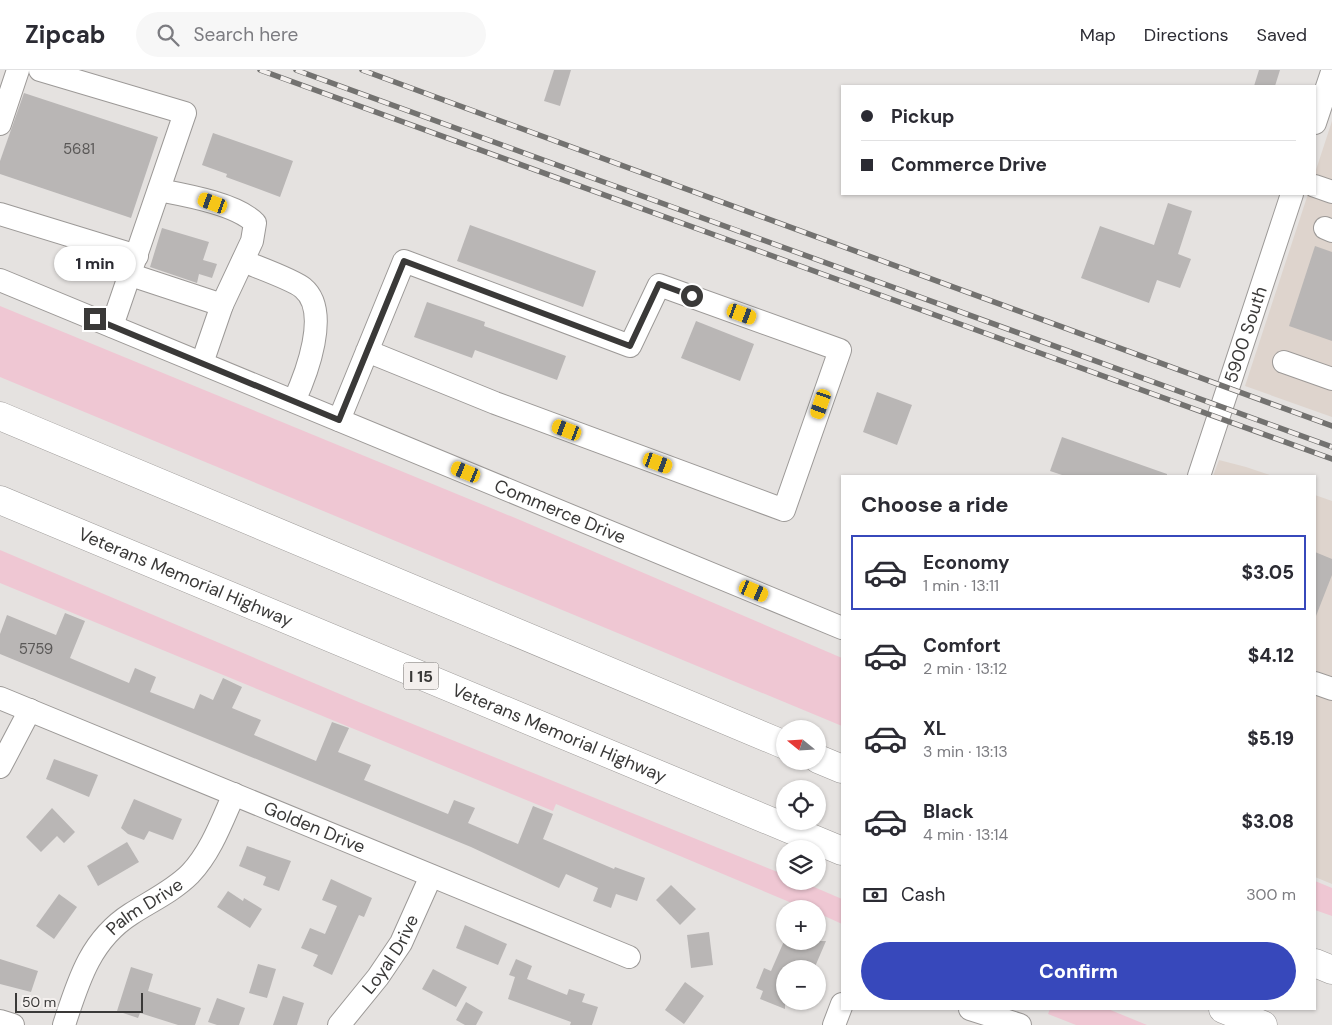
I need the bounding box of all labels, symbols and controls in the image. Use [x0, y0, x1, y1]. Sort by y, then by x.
search box [136, 12, 486, 57]
text: Zipcab [25, 19, 106, 50]
icon: search [154, 21, 182, 49]
text: Search here [194, 22, 298, 47]
text: Map [1080, 23, 1116, 47]
text: Directions [1144, 23, 1229, 47]
text: Saved [1257, 23, 1307, 47]
text: Pickup [891, 104, 955, 129]
house number: 5681 [63, 139, 95, 159]
text: Commerce Drive [891, 152, 1047, 177]
car [196, 191, 229, 215]
callout: 1 min [54, 246, 136, 282]
text: 1 min [75, 253, 115, 274]
street label: 5900 South [1219, 283, 1273, 386]
route start [681, 285, 703, 307]
car [725, 302, 758, 326]
route end [84, 308, 106, 330]
car [809, 387, 832, 421]
car [550, 418, 583, 442]
car [641, 451, 674, 475]
car [449, 459, 482, 485]
street label: Commerce Drive [491, 474, 629, 549]
text: Choose a ride [861, 490, 1009, 519]
street label: Veterans Memorial Highway [75, 522, 296, 633]
icon: car [863, 550, 908, 595]
text: Economy [923, 550, 1010, 575]
text: $3.05 [1242, 560, 1294, 585]
text: 1 min · 13:11 [923, 575, 999, 596]
car [737, 578, 770, 604]
icon: car [863, 633, 908, 678]
text: Comfort [923, 633, 1001, 658]
house number: 5759 [19, 639, 53, 659]
text: $4.12 [1248, 643, 1294, 668]
text: 2 min · 13:12 [923, 658, 1007, 679]
road number: I 15 [404, 662, 438, 690]
street label: Veterans Memorial Highway [448, 678, 670, 789]
icon: car [863, 716, 908, 761]
text: XL [923, 716, 946, 741]
north arrow [776, 720, 826, 770]
map controls [776, 720, 826, 1010]
text: $5.19 [1247, 726, 1294, 751]
text: 3 min · 13:13 [923, 741, 1008, 762]
button: locate [776, 780, 826, 830]
street label: Golden Drive [260, 796, 369, 859]
icon: car [863, 799, 908, 844]
text: Black [923, 799, 974, 824]
text: $3.08 [1241, 809, 1294, 834]
text: 4 min · 13:14 [923, 824, 1008, 845]
button: layers [776, 840, 826, 890]
street label: Palm Drive [101, 873, 188, 941]
icon: cash [861, 881, 889, 909]
text: Cash [901, 882, 945, 907]
text: 300 m [1246, 884, 1296, 905]
button: + [776, 900, 826, 950]
street label: Loyal Drive [357, 911, 424, 999]
button: Confirm [861, 942, 1296, 1000]
button: − [776, 960, 826, 1010]
scale bar [15, 990, 142, 1013]
text: 50 m [22, 993, 56, 1011]

